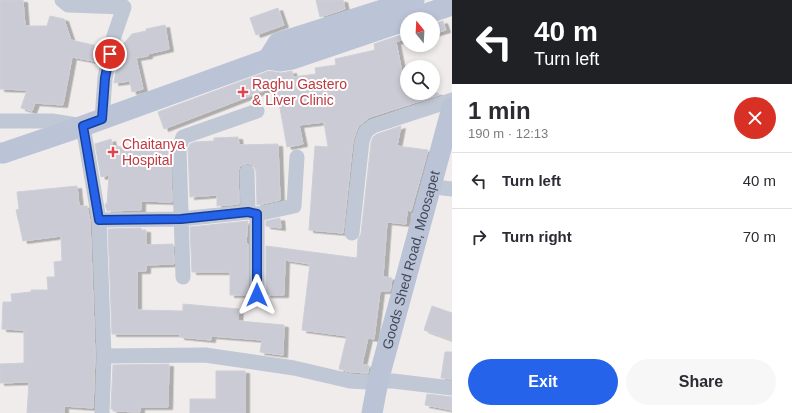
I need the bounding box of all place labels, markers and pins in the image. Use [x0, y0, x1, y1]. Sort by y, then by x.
pin [93, 37, 127, 71]
place label: Raghu Gastero & Liver Clinic [252, 76, 347, 108]
marker: Raghu Gastero & Liver Clinic [237, 86, 249, 98]
place label: Chaitanya Hospital [122, 136, 185, 168]
marker: Chaitanya Hospital [107, 146, 119, 158]

